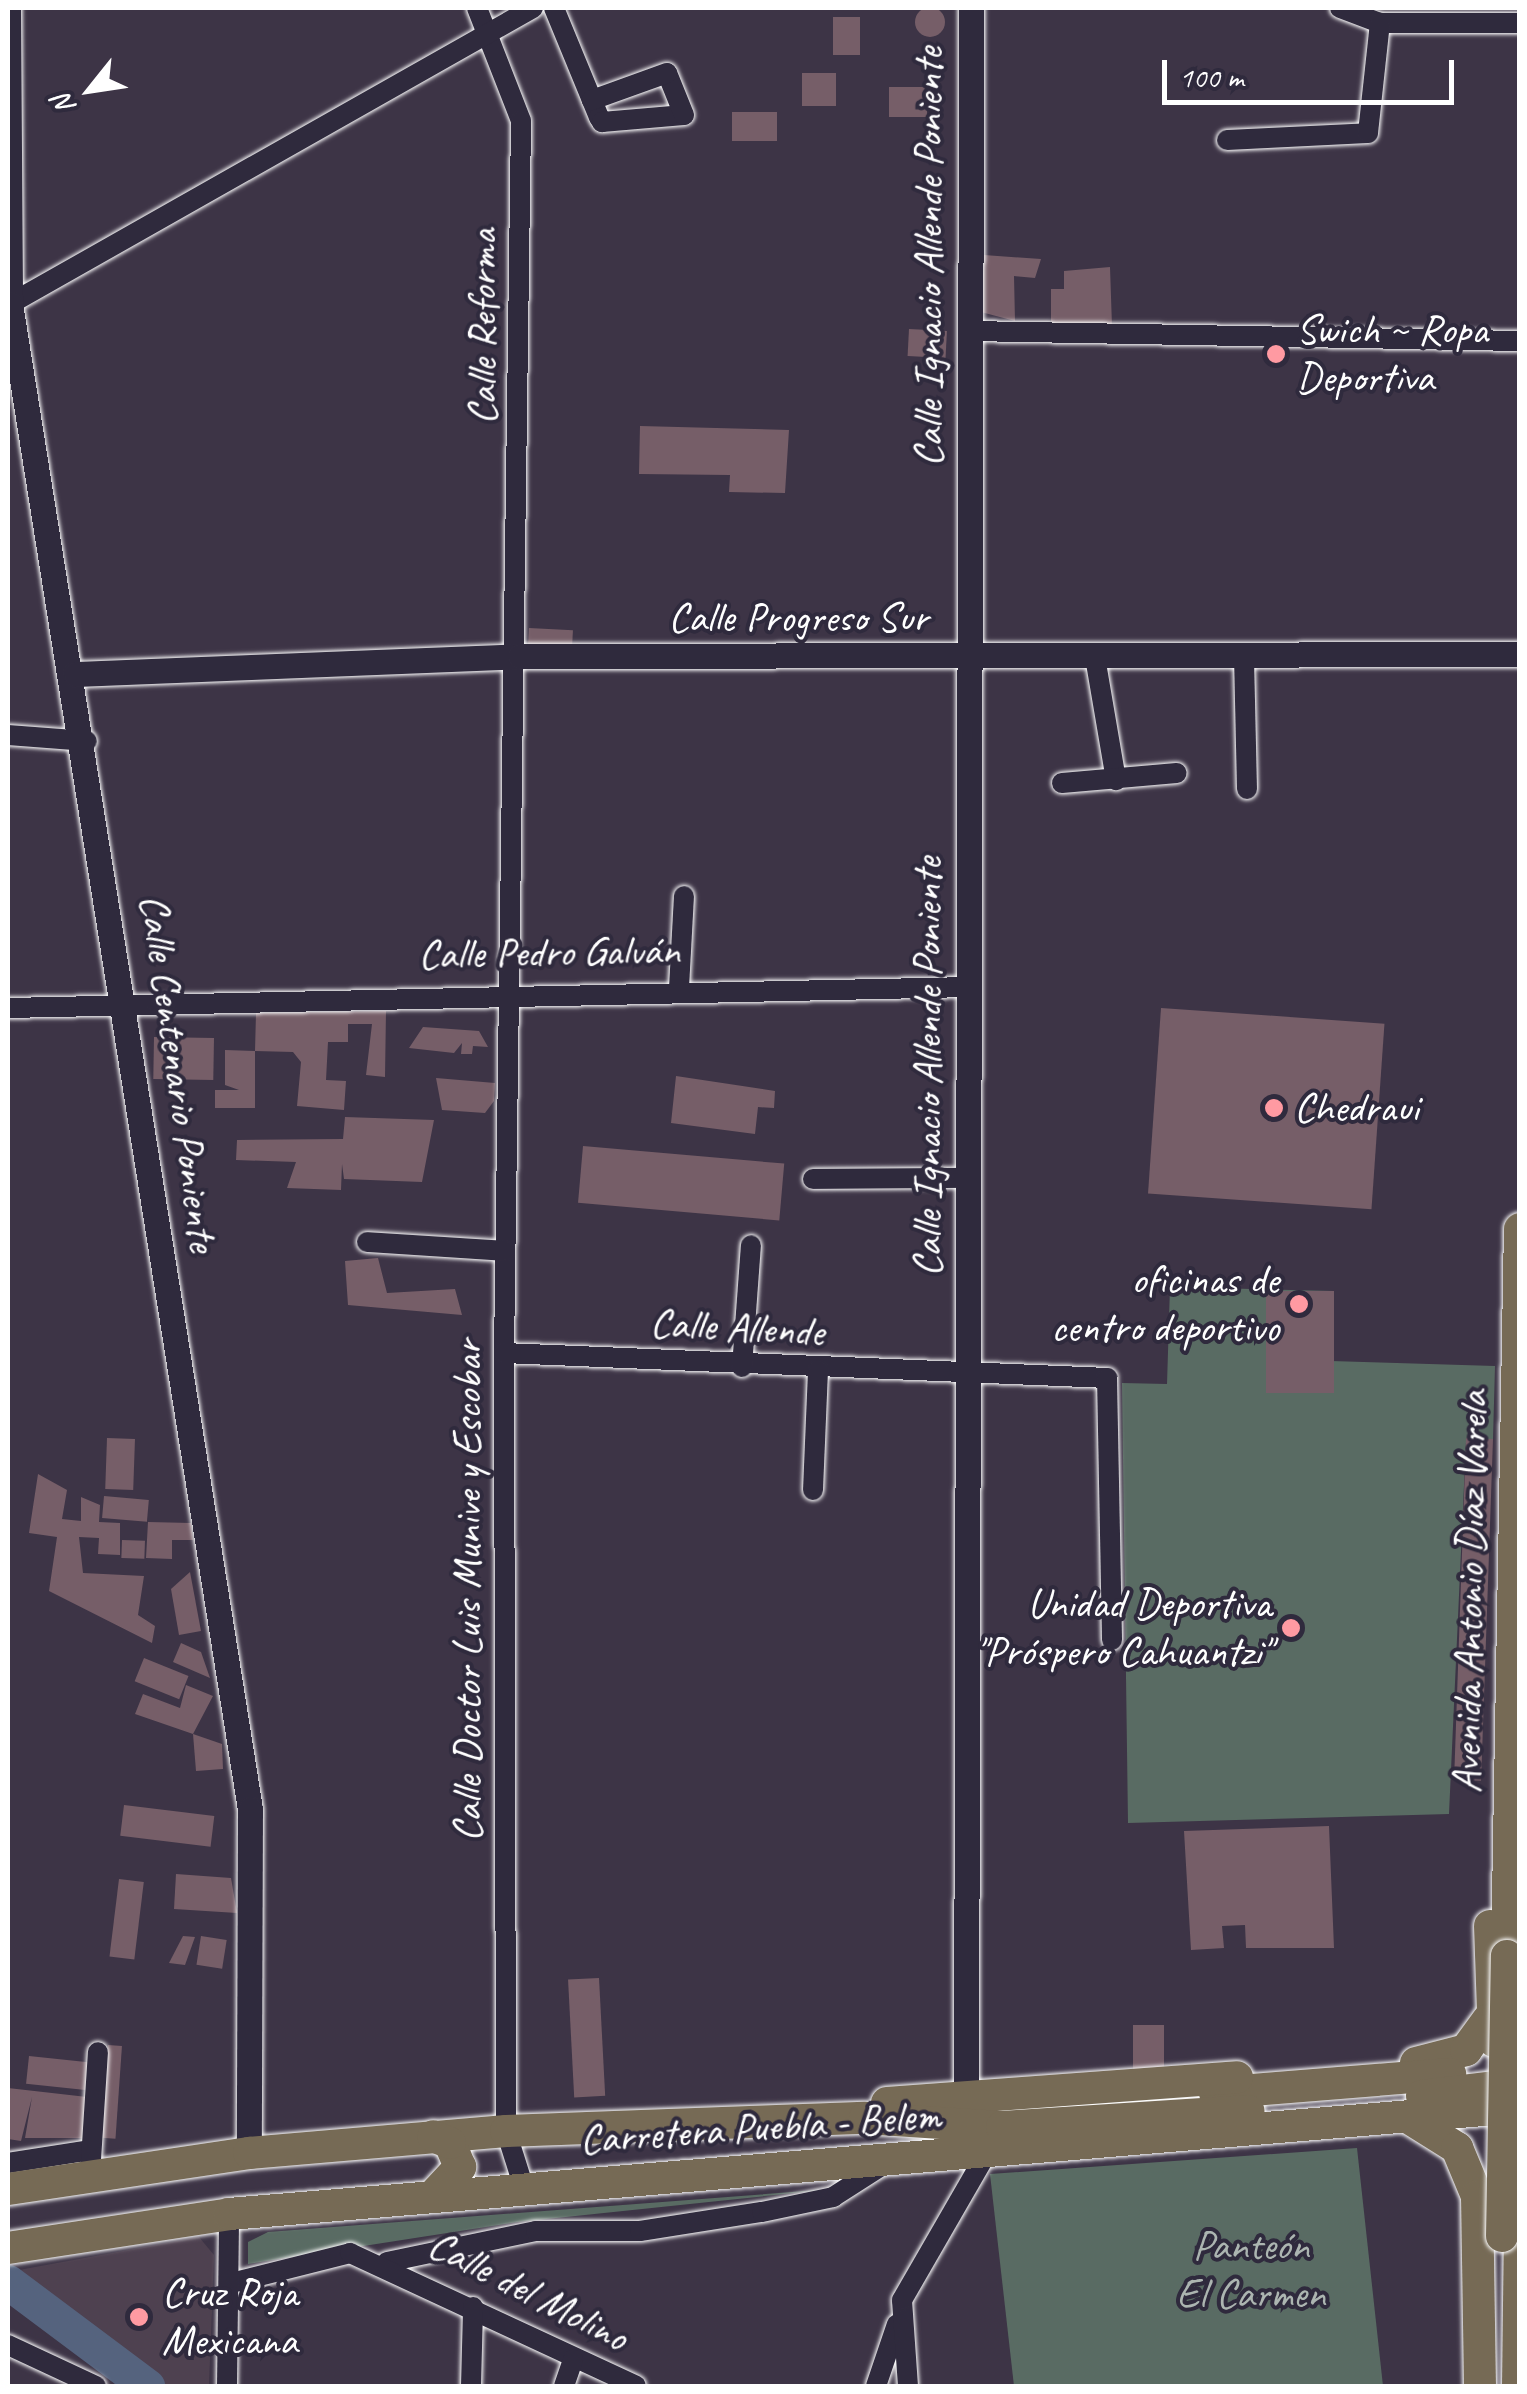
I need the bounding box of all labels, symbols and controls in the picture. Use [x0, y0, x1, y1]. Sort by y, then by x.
north arrow [40, 40, 140, 140]
scale bar [1167, 40, 1460, 102]
street label: Calle Ignacio Allende Poniente [904, 46, 954, 468]
text: 100 m [1179, 58, 1244, 96]
text: N [44, 89, 83, 122]
street label: Calle Reforma [458, 230, 508, 424]
place label: Swich ~ Ropa Deportiva [1296, 305, 1488, 404]
marker: Swich ~ Ropa Deportiva [1265, 343, 1287, 365]
street label: Calle Progreso Sur [669, 593, 927, 643]
street label: Calle Ignacio Allende Poniente [903, 856, 953, 1278]
street label: Calle Centenario Poniente [128, 891, 228, 1255]
street label: Calle Pedro Galván [417, 926, 681, 980]
place label: Chedraui [1294, 1083, 1419, 1133]
marker: Chedraui [1263, 1097, 1285, 1119]
place label: oficinas de centro deportivo [1051, 1255, 1279, 1354]
marker: oficinas de centro deportivo [1288, 1293, 1310, 1315]
street label: Calle Allende [649, 1298, 825, 1358]
street label: Calle Doctor Luis Munive y Escobar [443, 1341, 493, 1841]
street label: Avenida Antonio Díaz Varela [1441, 1390, 1499, 1794]
place label: Unidad Deportiva "Próspero Cahuantzi" [973, 1579, 1271, 1678]
marker: Unidad Deportiva "Próspero Cahuantzi" [1280, 1617, 1302, 1639]
street label: Carretera Puebla - Belem [579, 2090, 941, 2166]
street label: Calle del Molino [420, 2219, 636, 2363]
park label: Panteón El Carmen [1175, 2221, 1327, 2320]
place label: Cruz Roja Mexicana [162, 2268, 298, 2366]
marker: Cruz Roja Mexicana [126, 2304, 152, 2330]

